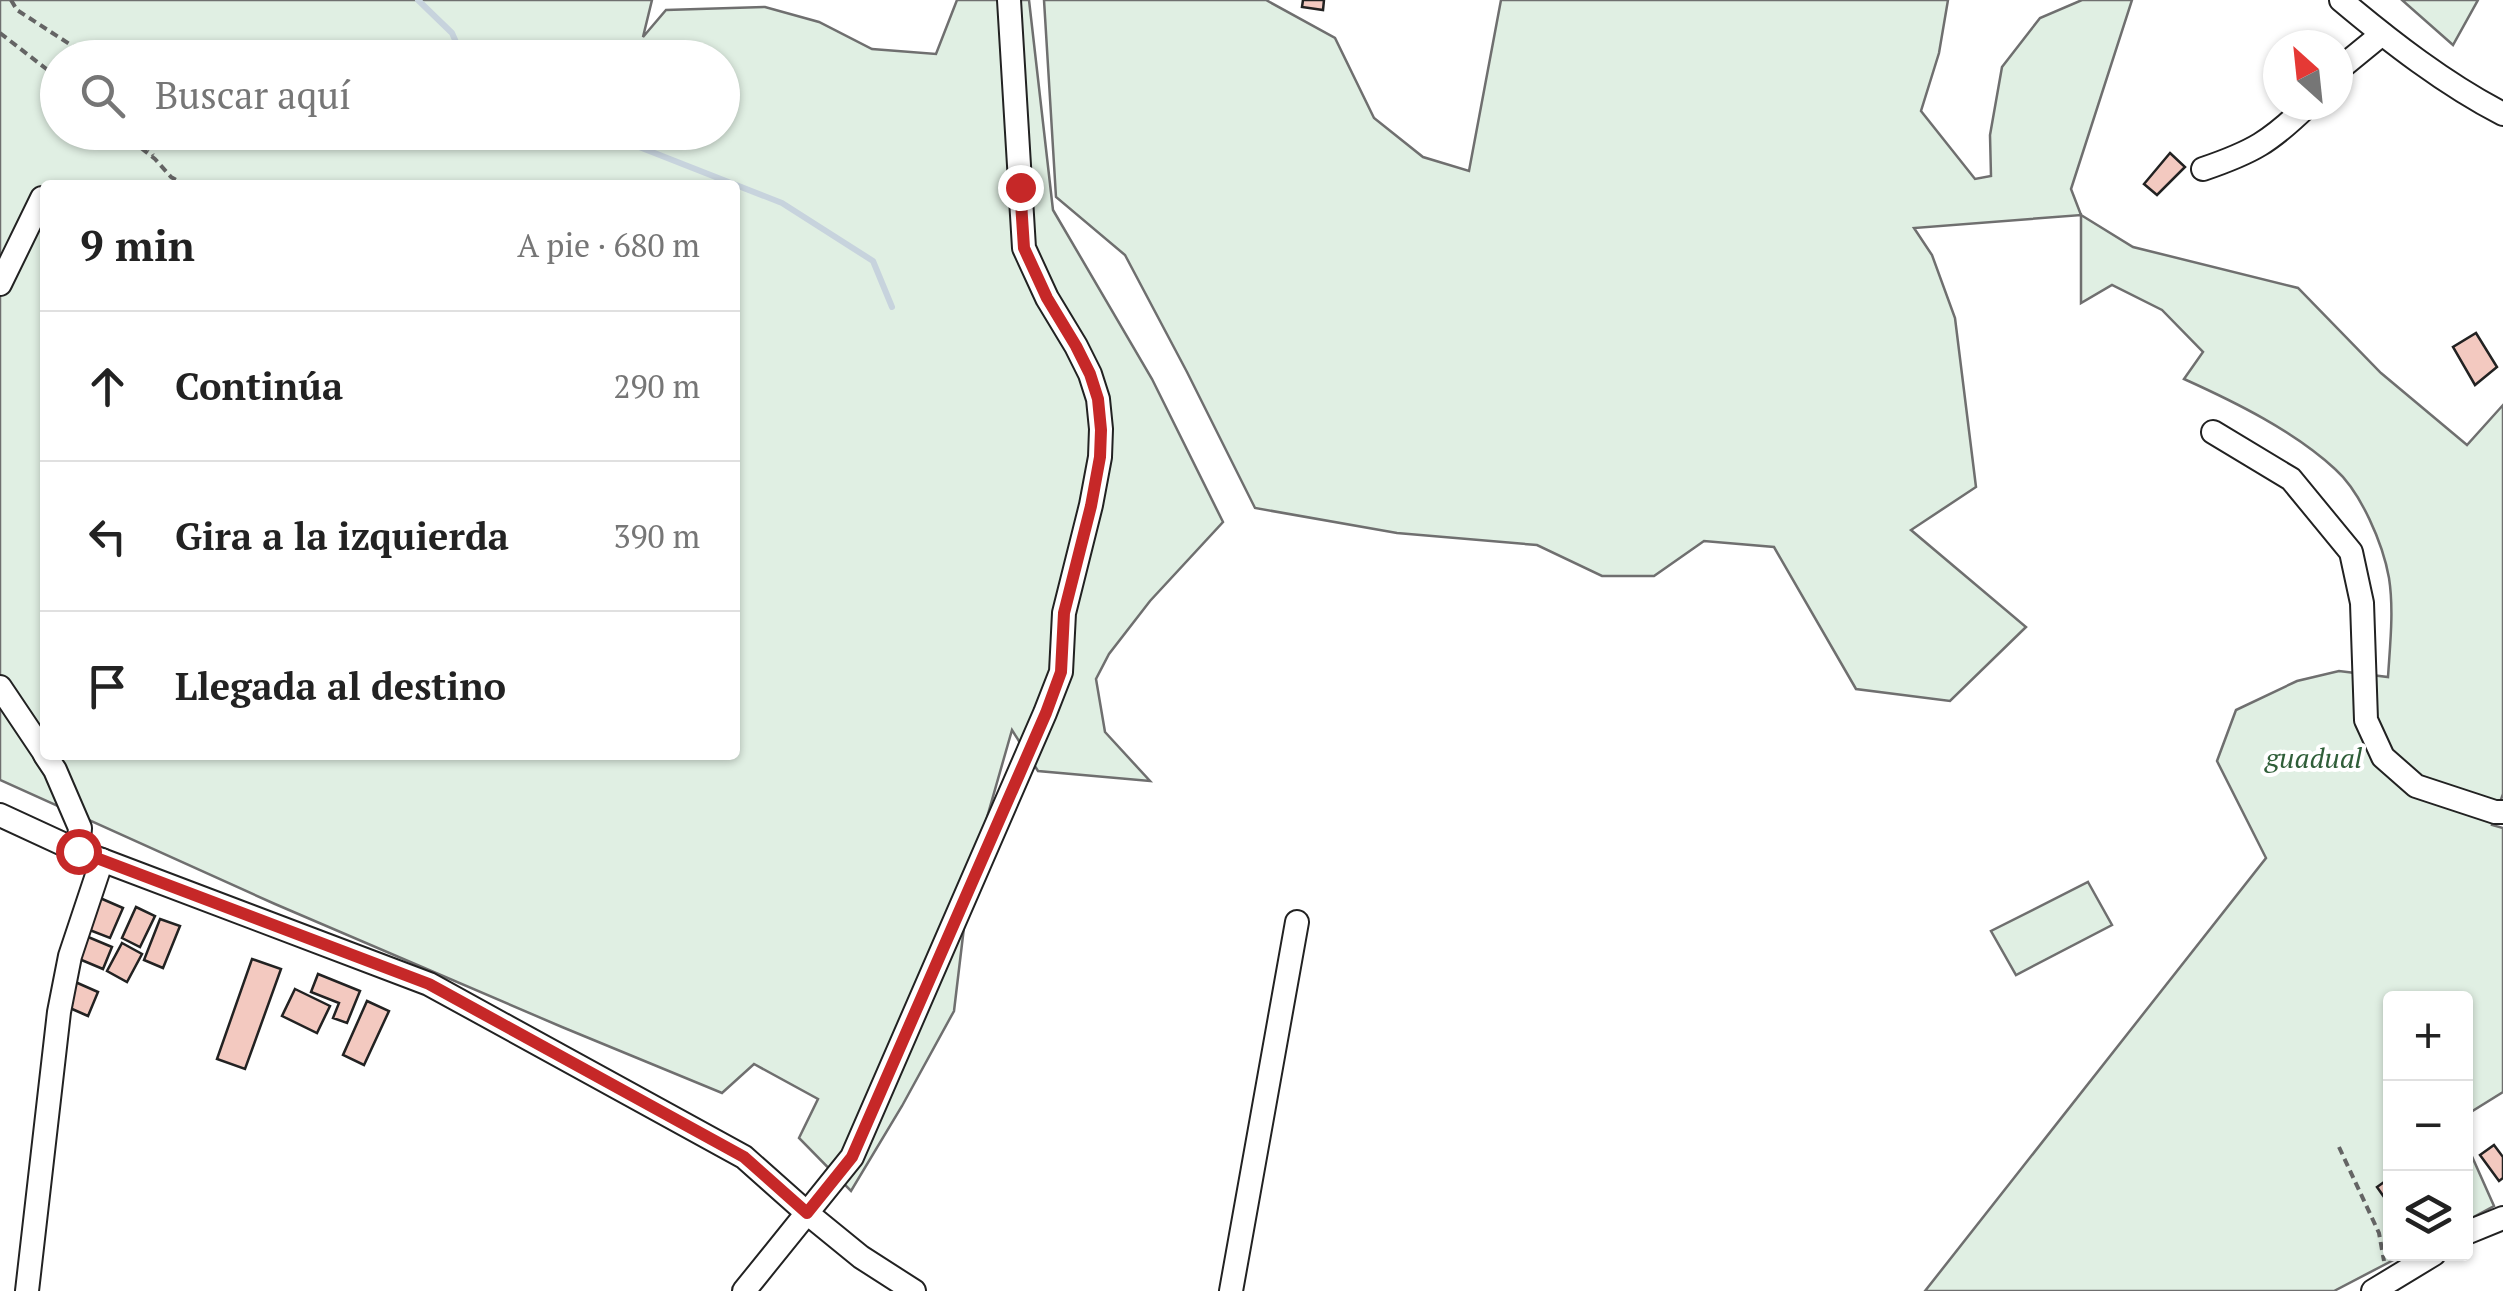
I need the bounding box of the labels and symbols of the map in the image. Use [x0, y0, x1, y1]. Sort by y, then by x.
north arrow [2263, 30, 2353, 120]
route end [998, 165, 1044, 211]
park label: guadual [2264, 739, 2363, 776]
route start [56, 829, 102, 875]

